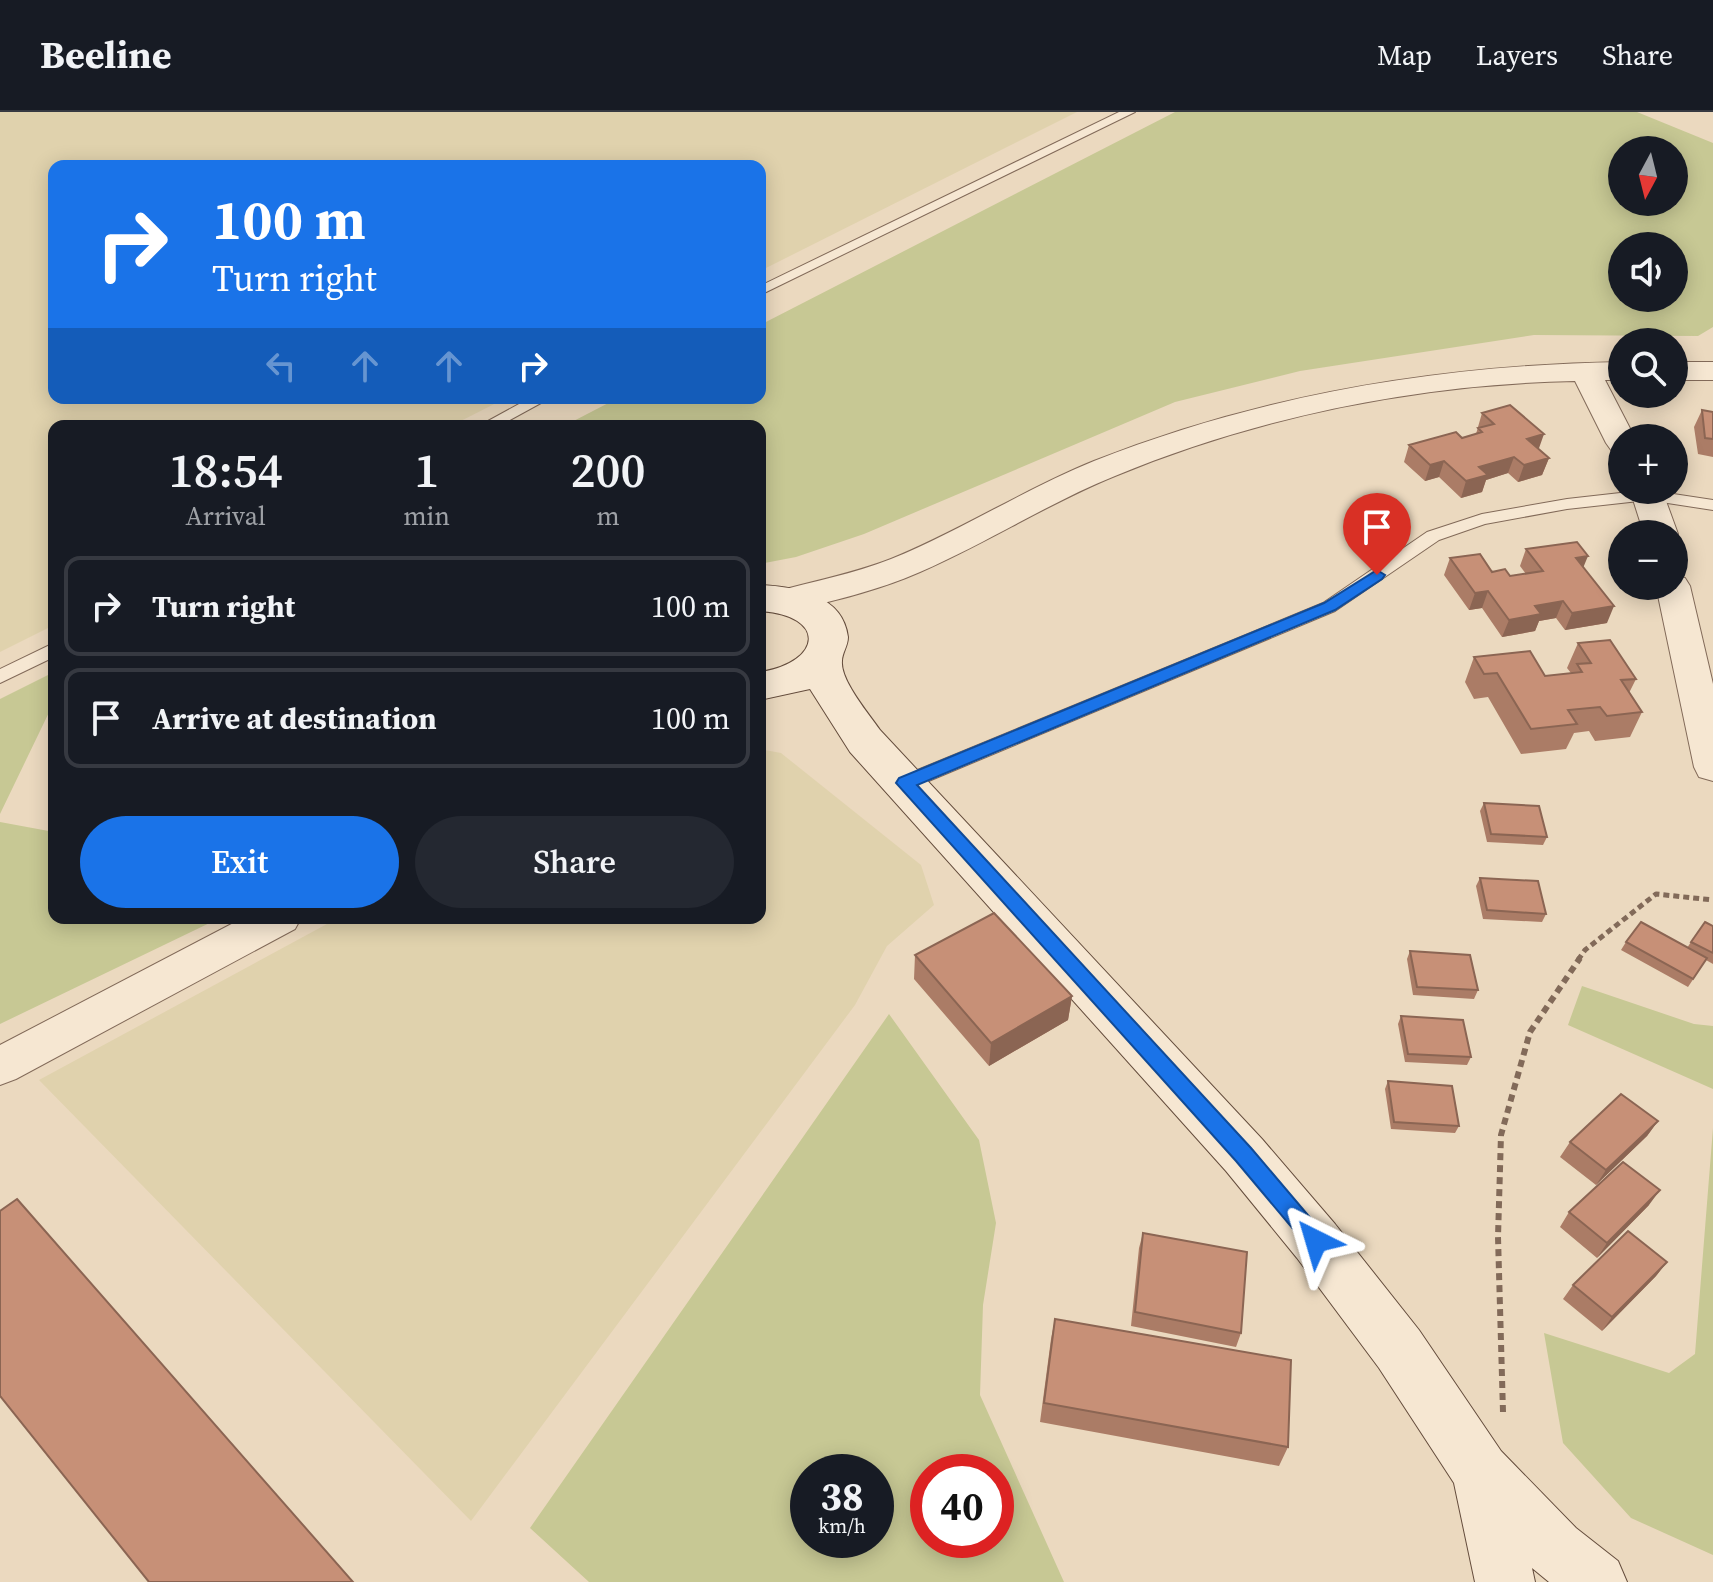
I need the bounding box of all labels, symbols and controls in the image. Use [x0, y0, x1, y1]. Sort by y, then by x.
text: Beeline [40, 29, 171, 81]
text: Map [1377, 36, 1432, 74]
text: Layers [1476, 36, 1558, 74]
text: Share [1602, 36, 1673, 74]
north arrow [1608, 136, 1688, 216]
map controls [1608, 136, 1688, 600]
text: 100 m [212, 181, 366, 258]
icon: right [80, 192, 184, 296]
button: sound [1608, 232, 1688, 312]
text: Turn right [212, 254, 377, 303]
button: search [1608, 328, 1688, 408]
icon: left [259, 344, 303, 388]
icon: ahead [343, 344, 387, 388]
icon: ahead [427, 344, 471, 388]
icon: right [511, 344, 555, 388]
button: + [1608, 424, 1688, 504]
text: 18:54 [168, 437, 283, 503]
text: 1 [414, 437, 439, 503]
text: 200 [571, 437, 645, 503]
pin [1343, 493, 1411, 575]
text: Arrival [185, 498, 266, 534]
text: min [403, 498, 450, 534]
text: m [596, 498, 620, 534]
icon: arrive [1355, 505, 1399, 549]
button: − [1608, 520, 1688, 600]
icon: right [84, 584, 128, 628]
text: Turn right [152, 586, 295, 627]
text: 100 m [651, 586, 730, 627]
icon: arrive [84, 696, 128, 740]
text: Arrive at destination [152, 698, 437, 739]
text: 100 m [651, 698, 730, 739]
button: Exit [80, 816, 399, 908]
button: Share [415, 816, 734, 908]
position arrow [1274, 1199, 1358, 1283]
speed limit sign: 40 [910, 1454, 1014, 1558]
text: 38 [820, 1469, 864, 1523]
text: km/h [818, 1512, 866, 1540]

